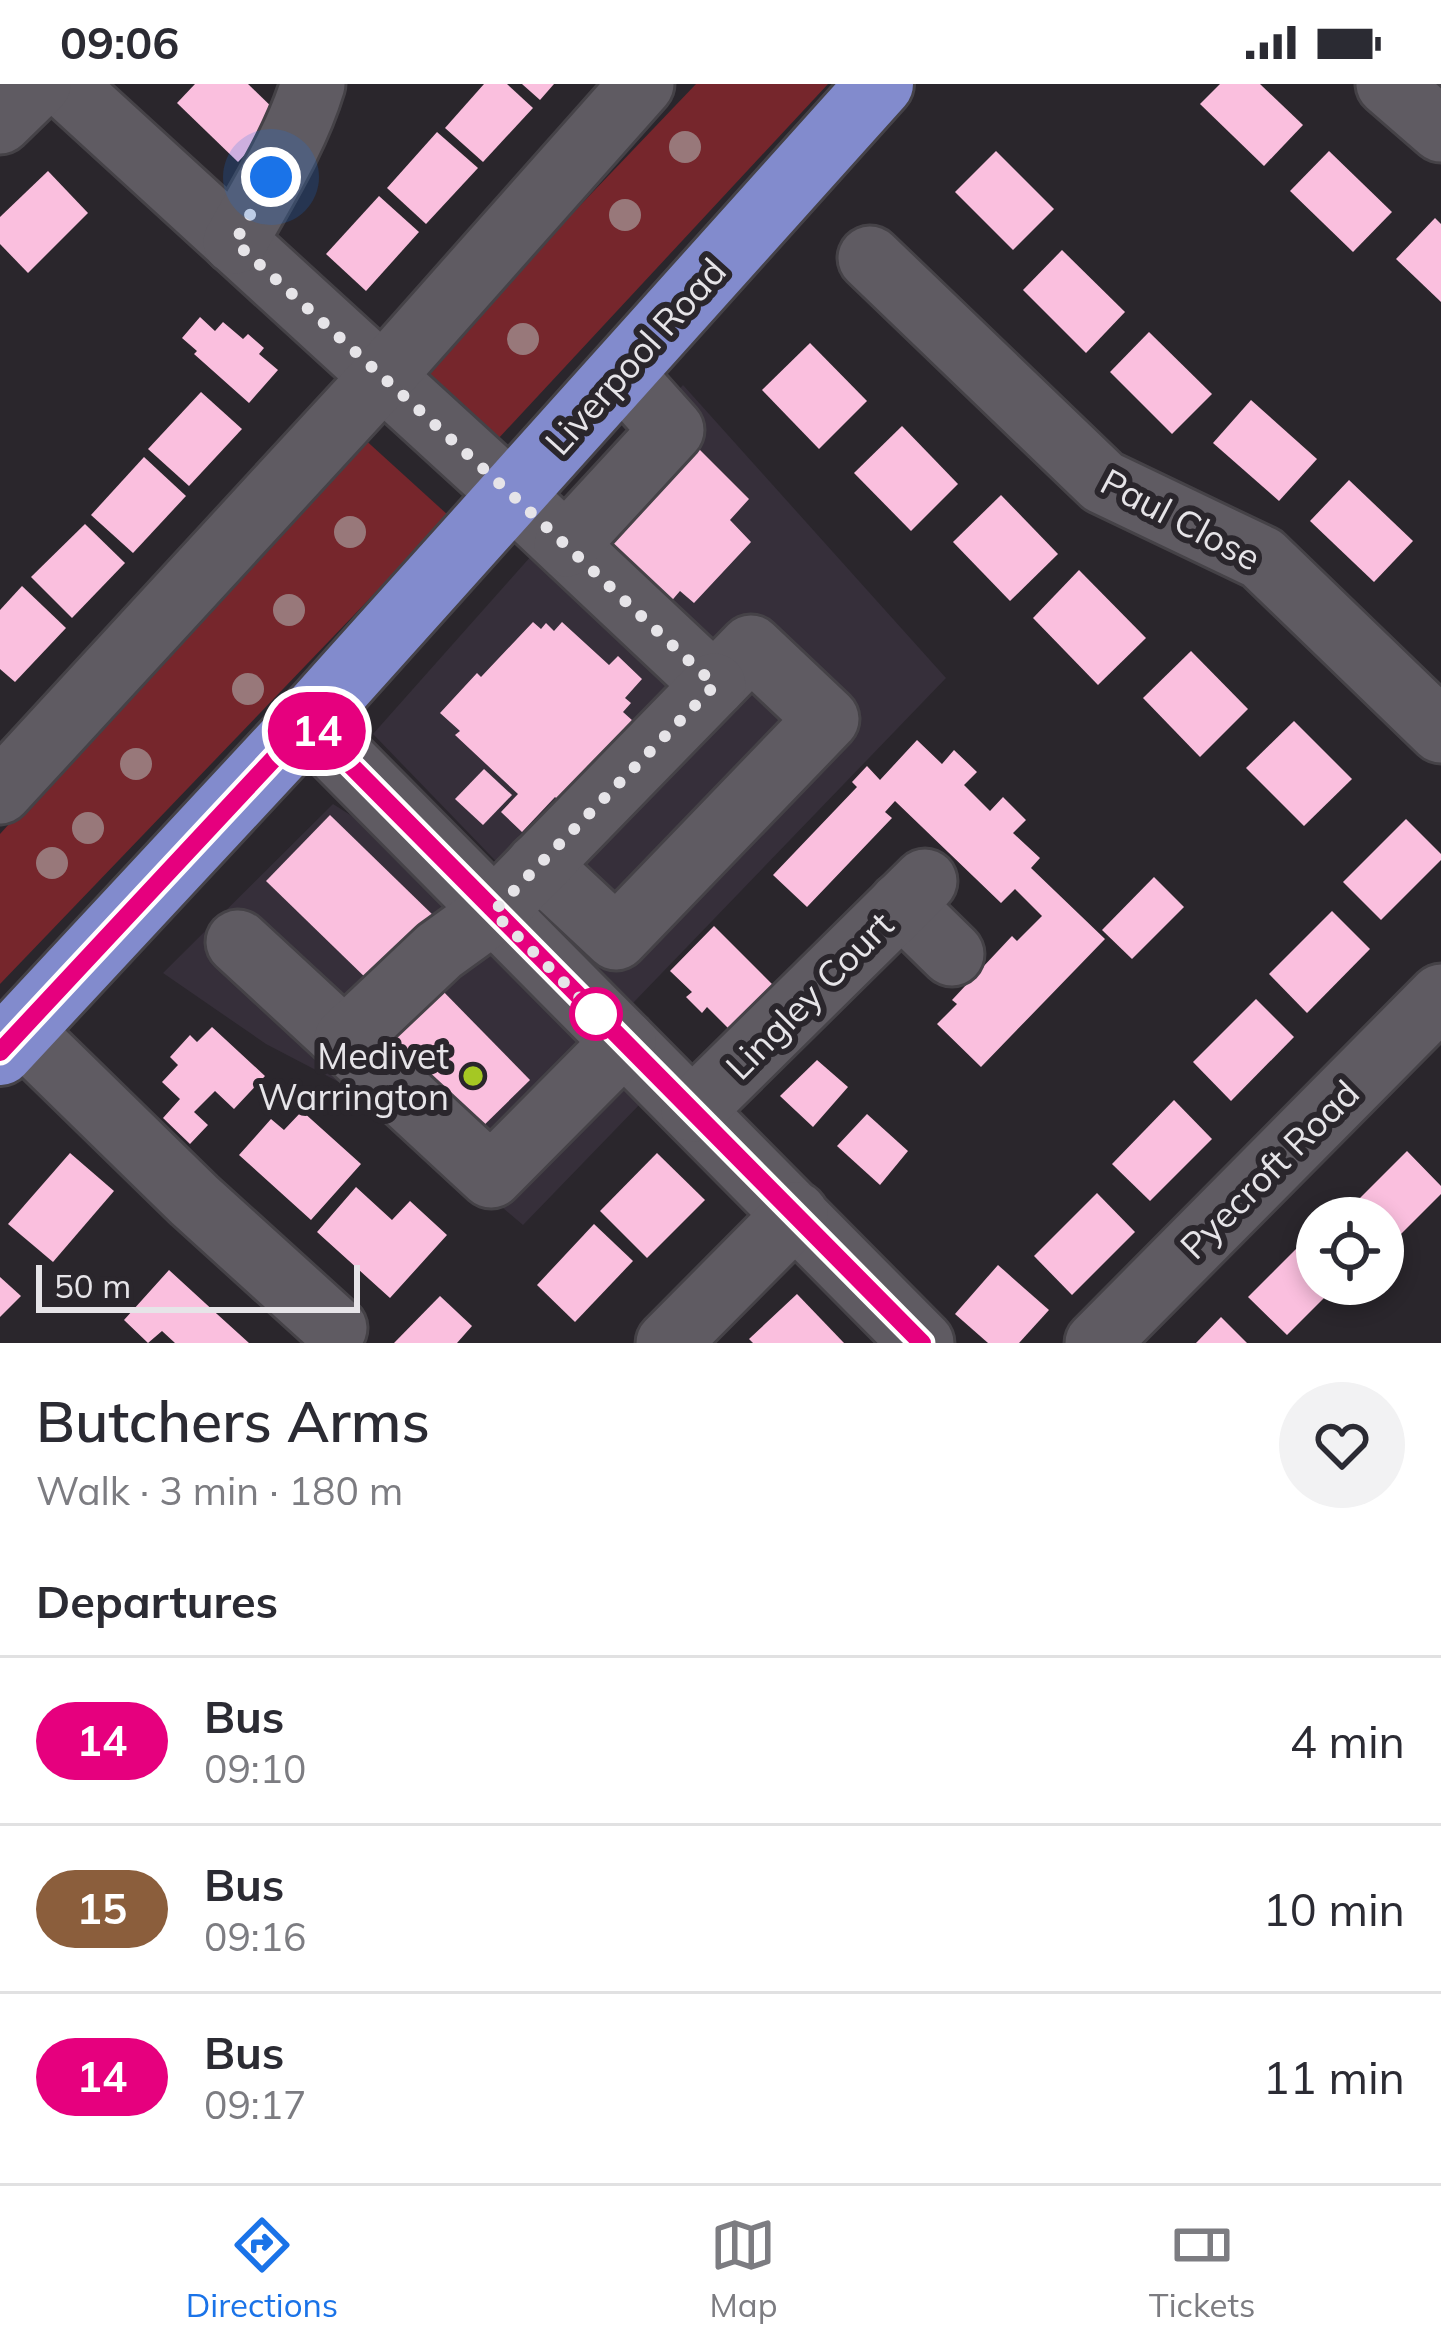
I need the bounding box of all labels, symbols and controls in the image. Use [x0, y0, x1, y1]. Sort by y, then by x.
text: 09:06 [60, 14, 179, 70]
your location [241, 147, 301, 207]
street label: Liverpool Road [535, 249, 735, 463]
street label: Paul Close [1094, 458, 1268, 580]
line badge: 14 [263, 692, 371, 770]
text: 14 [292, 704, 342, 757]
street label: Lingley Court [716, 902, 902, 1088]
unlabelled marker [571, 989, 621, 1039]
place label: Medivet Warrington [258, 1033, 449, 1119]
marker: Medivet Warrington [460, 1063, 486, 1089]
street label: Pyecroft Road [1170, 1070, 1368, 1268]
map controls [1296, 1197, 1404, 1305]
button: locate [1296, 1197, 1404, 1305]
scale bar [36, 1259, 360, 1312]
text: 50 m [54, 1265, 131, 1306]
button: heart [1279, 1382, 1405, 1508]
text: Butchers Arms [36, 1385, 430, 1456]
text: Walk · 3 min · 180 m [36, 1466, 403, 1515]
text: Departures [36, 1573, 278, 1629]
text: Bus [204, 1688, 284, 1744]
text: 4 min [1290, 1713, 1405, 1769]
text: 14 [77, 1714, 127, 1767]
text: 09:10 [204, 1744, 307, 1793]
text: Bus [204, 1856, 284, 1912]
text: 10 min [1263, 1881, 1405, 1937]
text: 15 [77, 1882, 127, 1935]
text: 09:16 [204, 1912, 307, 1961]
text: Bus [204, 2024, 284, 2080]
text: 11 min [1263, 2049, 1405, 2105]
text: 14 [77, 2050, 127, 2103]
text: 09:17 [204, 2080, 307, 2129]
tab: Directions [186, 2212, 338, 2325]
tab: Map [710, 2212, 777, 2325]
tab: Tickets [1149, 2212, 1255, 2325]

